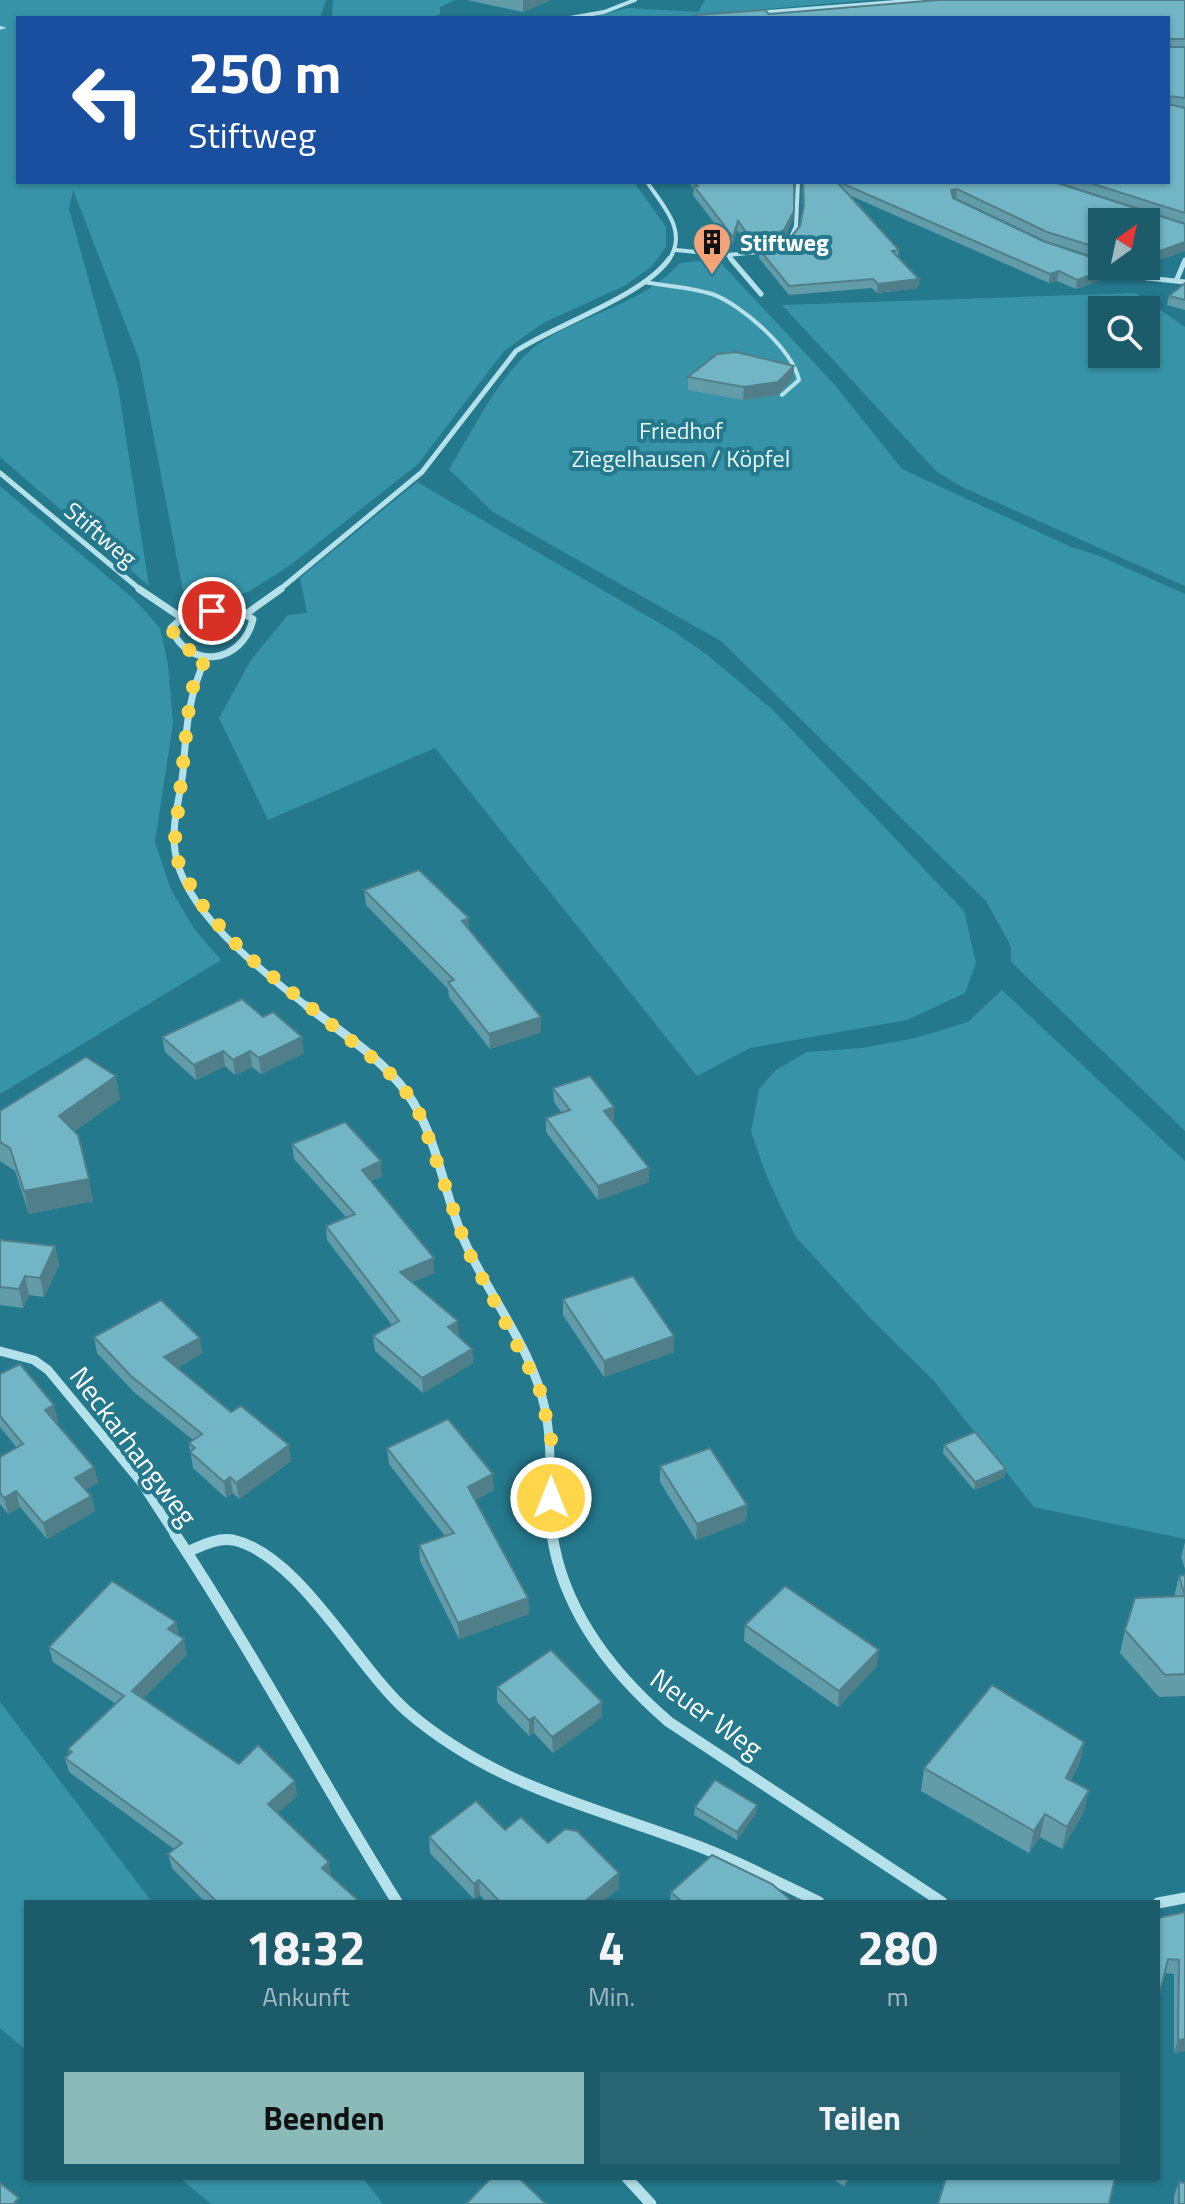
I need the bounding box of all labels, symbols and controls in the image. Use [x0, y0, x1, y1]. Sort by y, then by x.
text: 250 m [188, 30, 341, 115]
icon: left [56, 48, 160, 152]
text: Stiftweg [188, 107, 316, 162]
north arrow [1088, 208, 1160, 280]
map controls [1088, 208, 1160, 368]
building icon: Stiftweg [691, 221, 733, 276]
place label: Stiftweg [740, 224, 829, 260]
button: search [1088, 296, 1160, 368]
park label: Friedhof Ziegelhausen / Köpfel [572, 412, 790, 476]
street label: Stiftweg [57, 493, 145, 575]
pin [178, 577, 246, 645]
icon: arrive [190, 589, 234, 633]
street label: Neckarhangweg [60, 1357, 208, 1535]
position arrow [509, 1456, 593, 1540]
street label: Neuer Weg [642, 1657, 772, 1769]
text: 18:32 [246, 1911, 366, 1984]
text: 4 [598, 1911, 625, 1984]
text: 280 [857, 1911, 938, 1984]
text: Ankunft [262, 1977, 350, 2016]
text: Min. [588, 1977, 635, 2016]
text: m [887, 1977, 908, 2016]
button: Beenden [64, 2072, 584, 2164]
button: Teilen [600, 2072, 1120, 2164]

